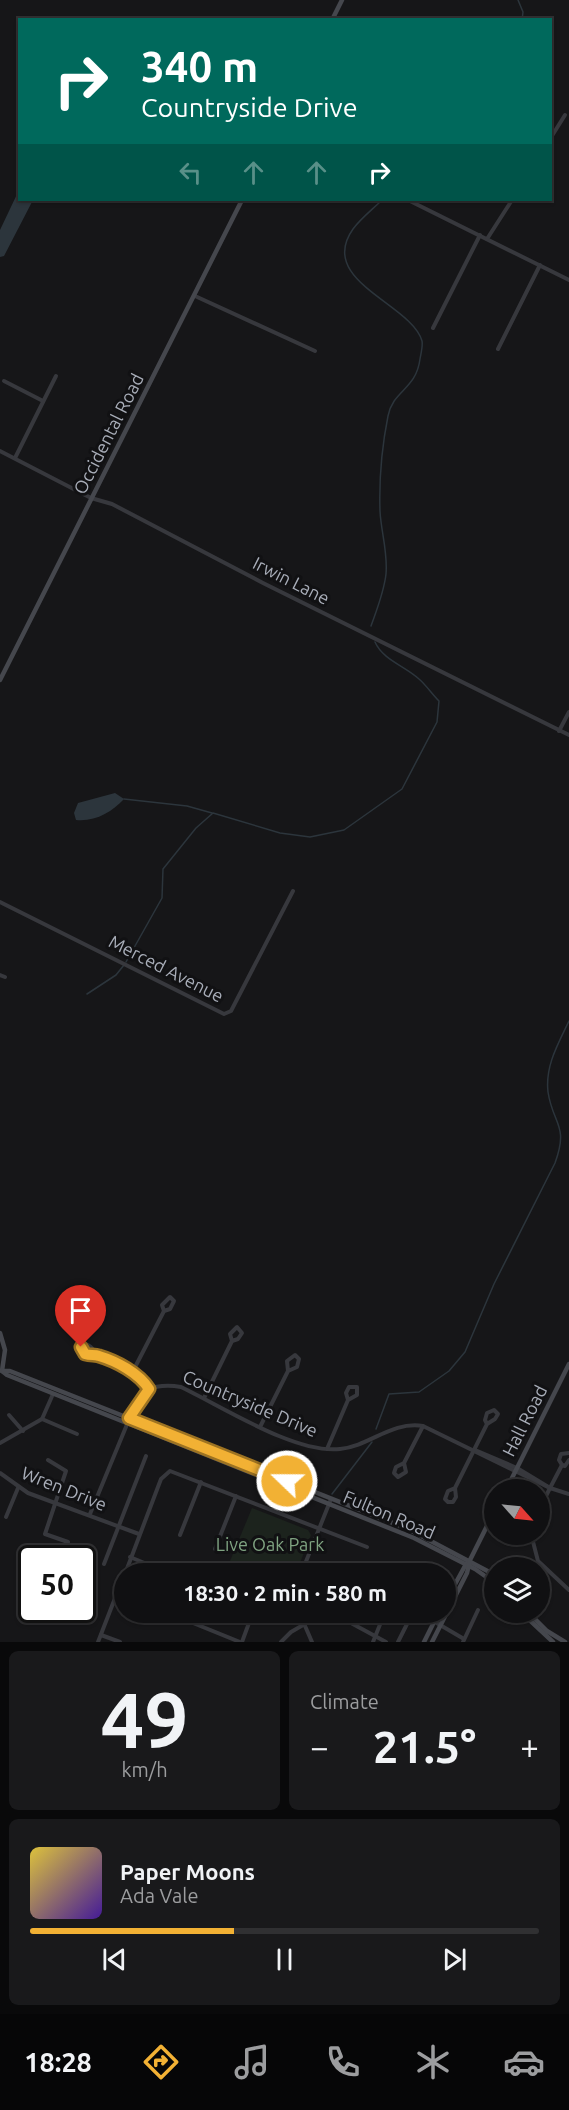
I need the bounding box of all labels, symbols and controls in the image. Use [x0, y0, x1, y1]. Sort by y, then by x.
icon: right [42, 42, 120, 120]
text: 340 m [141, 43, 258, 90]
text: Countryside Drive [141, 92, 358, 122]
icon: left [174, 156, 207, 189]
icon: ahead [237, 156, 270, 189]
icon: ahead [300, 156, 333, 189]
icon: right [363, 156, 396, 189]
street label: Occidental Road [69, 370, 147, 497]
street label: Irwin Lane [250, 552, 333, 608]
street label: Merced Avenue [106, 931, 227, 1006]
pin [55, 1285, 106, 1347]
icon: arrive [64, 1294, 97, 1327]
street label: Countryside Drive [180, 1366, 321, 1440]
street label: Hall Road [498, 1382, 550, 1459]
position arrow [255, 1449, 319, 1513]
street label: Wren Drive [19, 1462, 110, 1514]
north arrow [484, 1479, 550, 1545]
map controls [484, 1479, 550, 1623]
street label: Fulton Road [341, 1486, 438, 1542]
park label: Live Oak Park [216, 1534, 324, 1554]
speed limit sign: 50 [18, 1545, 96, 1623]
button: layers [484, 1557, 550, 1623]
text: 18:30 · 2 min · 580 m [183, 1580, 387, 1605]
text: 49 [101, 1675, 188, 1763]
text: Climate [310, 1690, 379, 1713]
text: 21.5° [373, 1721, 476, 1772]
text: − [310, 1728, 329, 1765]
text: + [520, 1728, 539, 1765]
text: km/h [121, 1758, 168, 1781]
text: Paper Moons [120, 1859, 255, 1884]
text: Ada Vale [120, 1884, 198, 1907]
icon: previous [98, 1943, 131, 1976]
icon: pause [268, 1943, 301, 1976]
icon: next [438, 1943, 471, 1976]
icon: directions [140, 2041, 182, 2083]
icon: music [231, 2041, 273, 2083]
icon: phone [322, 2041, 364, 2083]
icon: climate [412, 2041, 454, 2083]
icon: car [503, 2041, 545, 2083]
text: 18:28 [24, 2047, 92, 2077]

